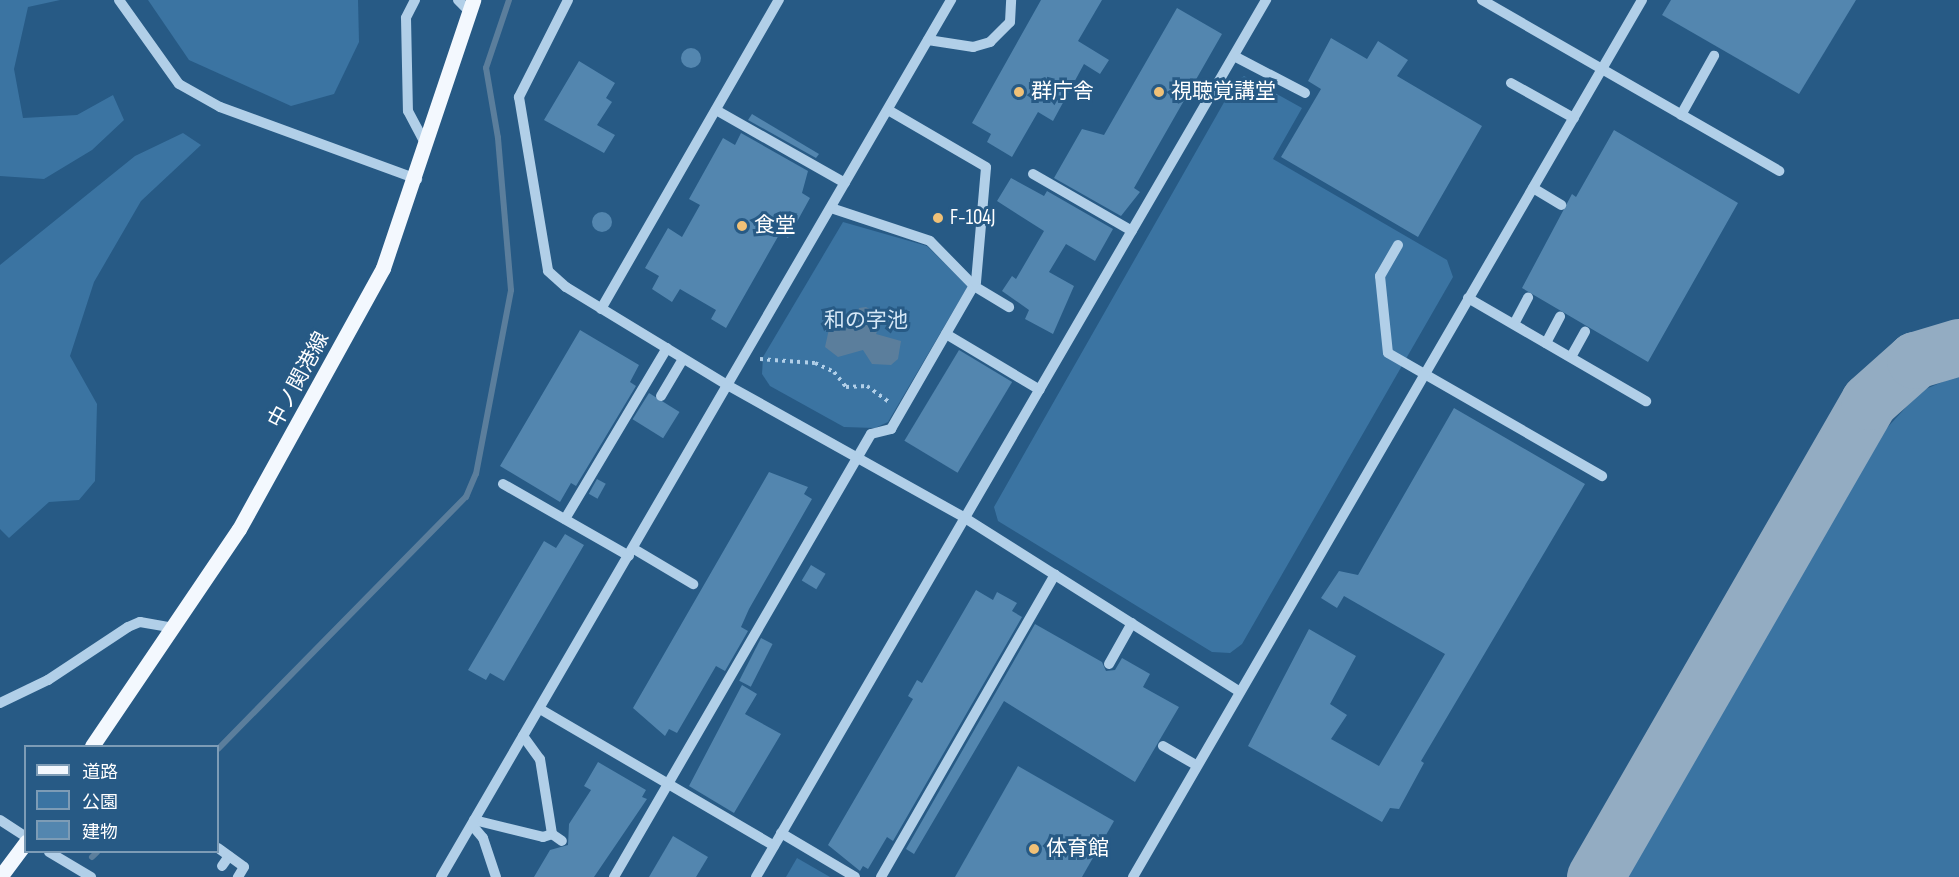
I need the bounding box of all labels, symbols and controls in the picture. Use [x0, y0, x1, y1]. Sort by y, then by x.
place label: 群庁舎 [1031, 79, 1094, 105]
place label: 視聴覚講堂 [1171, 79, 1276, 105]
marker: 群庁舎 [1012, 85, 1026, 99]
marker: 視聴覚講堂 [1152, 85, 1166, 99]
place label: F-104J [950, 205, 995, 231]
marker: F-104J [931, 211, 945, 225]
place label: 食堂 [754, 213, 796, 239]
marker: 食堂 [735, 219, 749, 233]
park label: 和の字池 [824, 308, 908, 334]
street label: 中ノ関港線 [263, 328, 335, 432]
legend [24, 745, 219, 853]
text: 道路 [82, 762, 118, 783]
text: 公園 [82, 792, 118, 813]
text: 建物 [82, 822, 118, 843]
place label: 体育館 [1046, 836, 1109, 862]
marker: 体育館 [1027, 842, 1041, 856]

